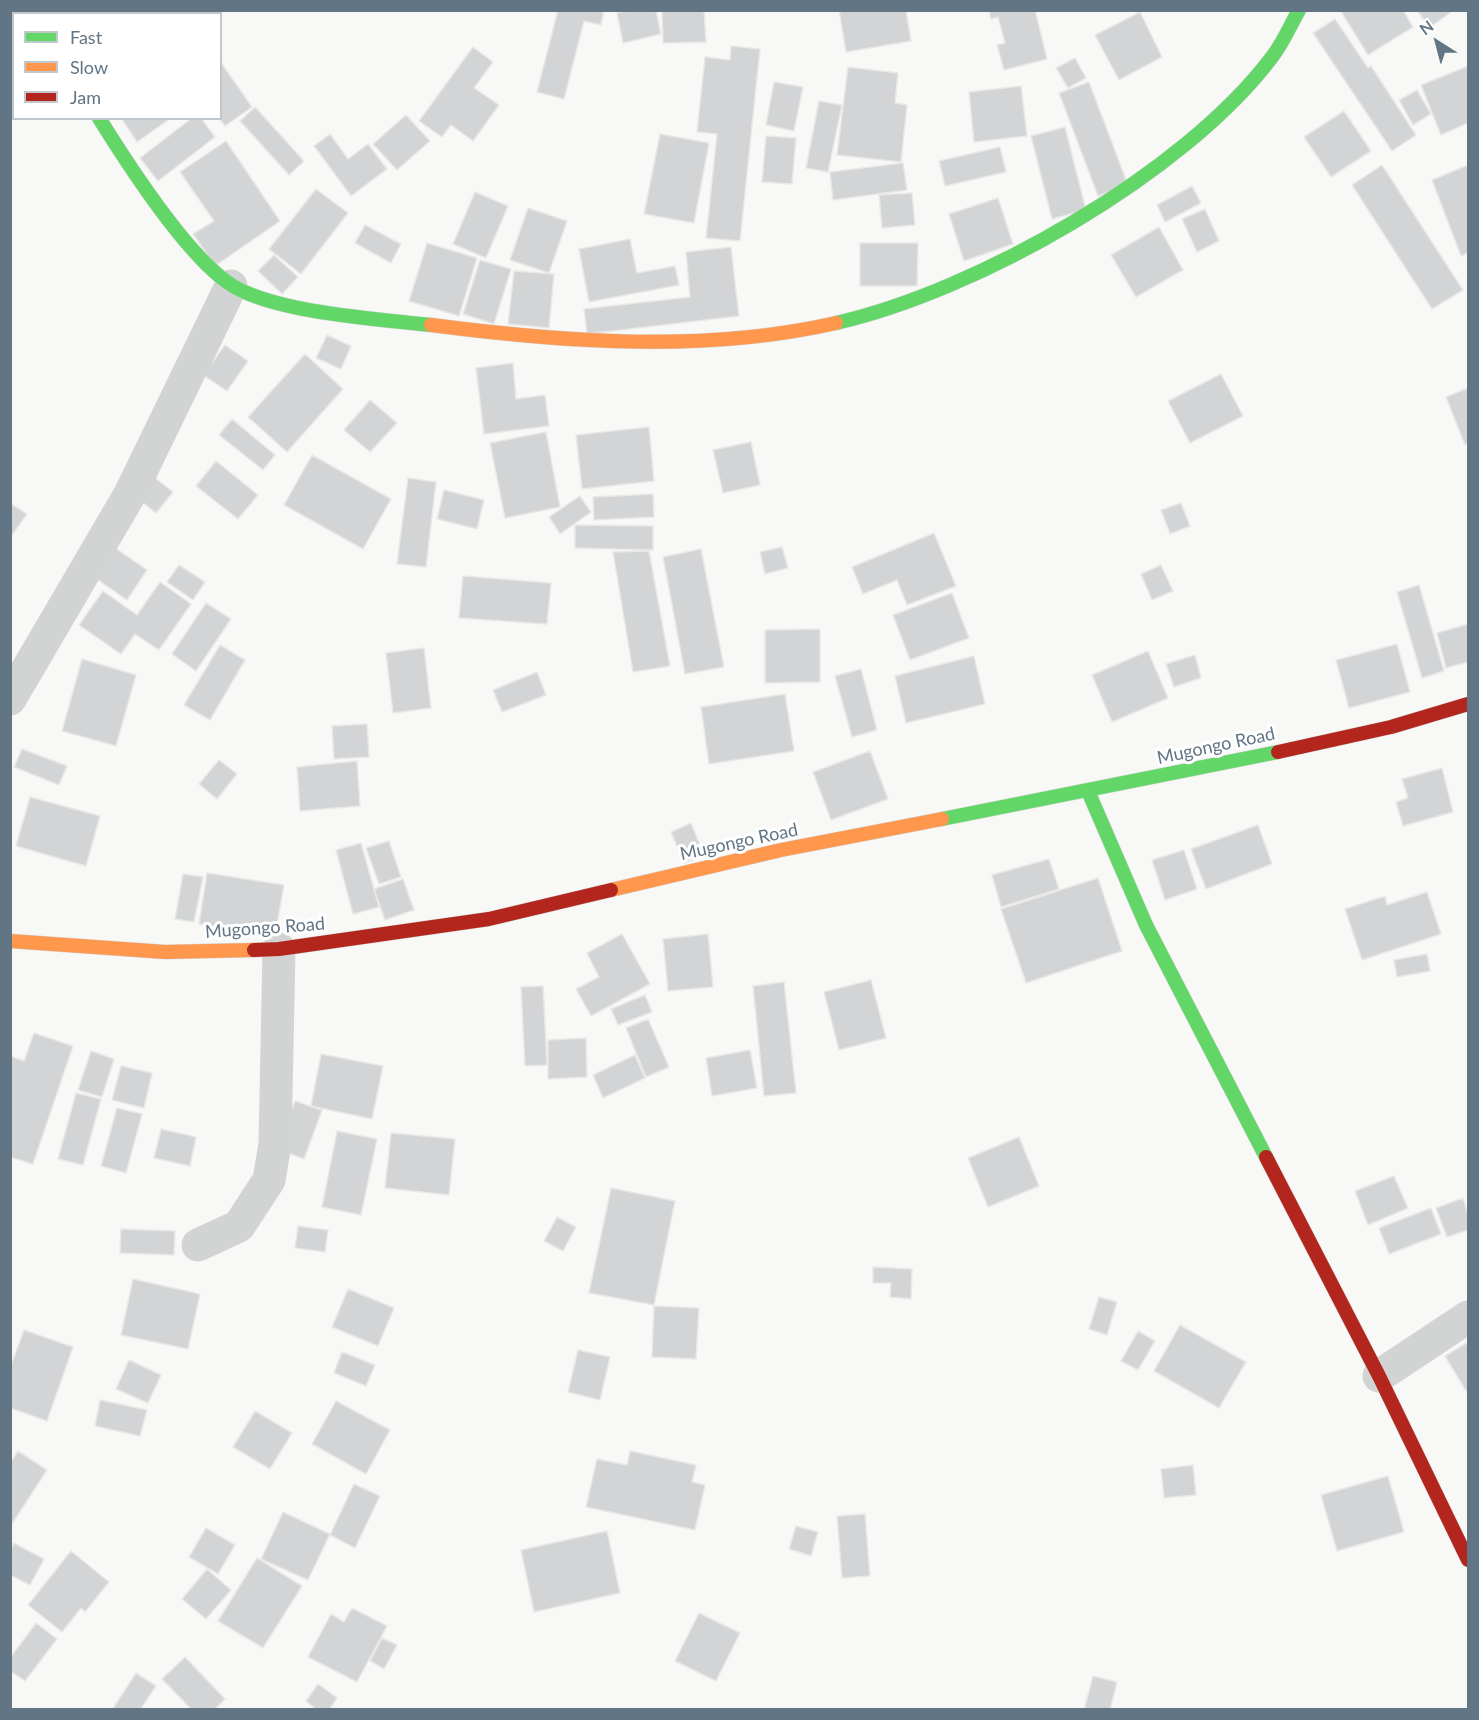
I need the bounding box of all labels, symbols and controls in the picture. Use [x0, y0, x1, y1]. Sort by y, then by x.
legend [12, 12, 222, 120]
north arrow [1407, 12, 1467, 72]
text: N [1416, 16, 1437, 38]
text: Fast [70, 26, 102, 48]
text: Slow [70, 56, 108, 78]
text: Jam [70, 86, 101, 108]
street label: Mugongo Road [1155, 723, 1277, 769]
street label: Mugongo Road [678, 819, 800, 865]
street label: Mugongo Road [204, 913, 326, 943]

